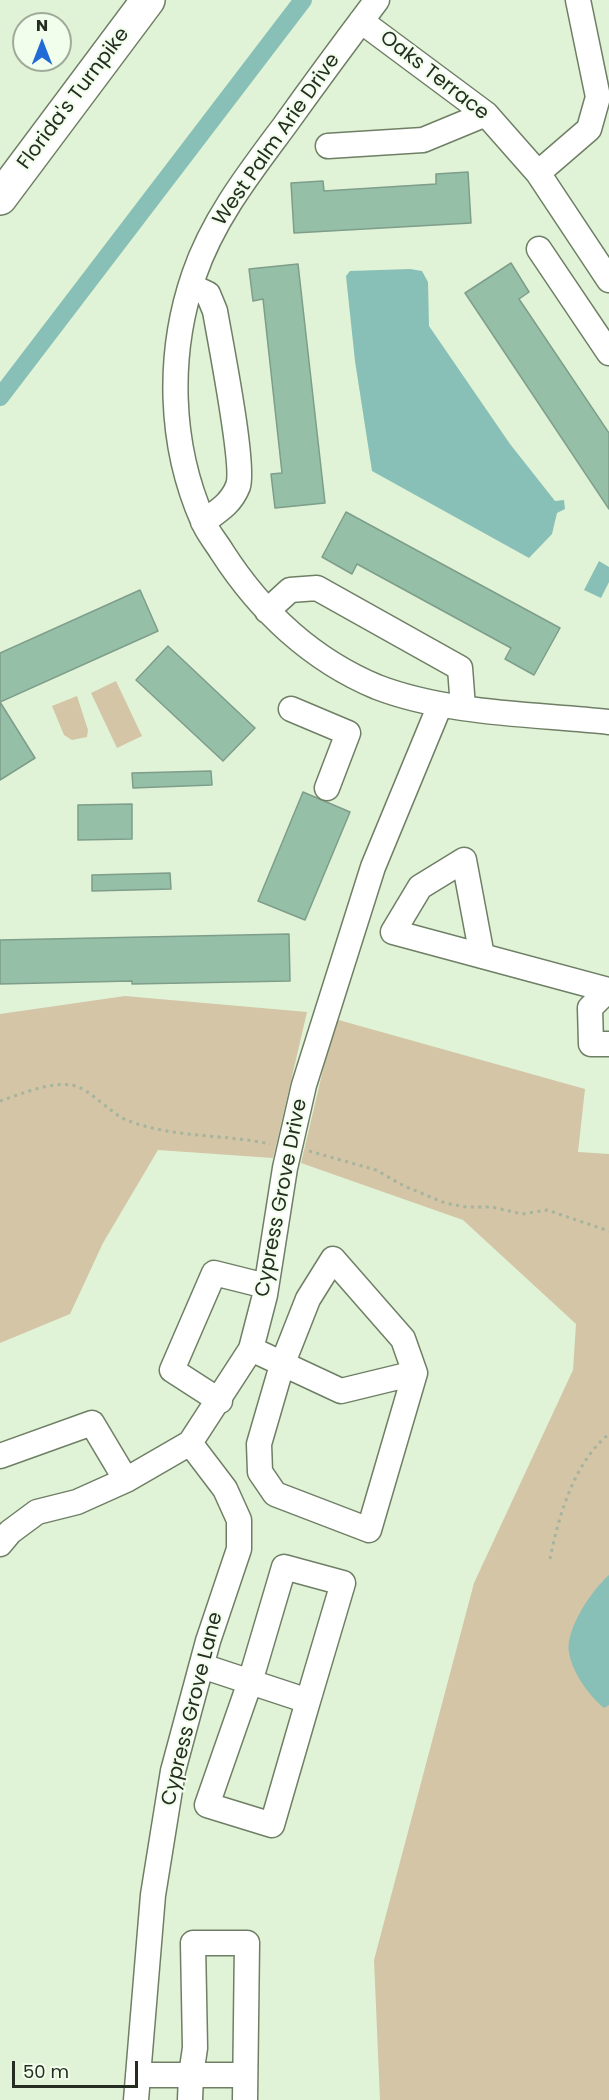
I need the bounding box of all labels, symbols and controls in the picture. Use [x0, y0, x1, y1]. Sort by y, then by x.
north arrow [12, 12, 72, 72]
text: N [36, 14, 48, 37]
street label: Florida's Turnpike [13, 23, 135, 175]
street label: Oaks Terrace [375, 26, 493, 126]
street label: West Palm Arie Drive [208, 49, 346, 231]
street label: Cypress Grove Drive [251, 1097, 313, 1299]
street label: Cypress Grove Lane [157, 1610, 229, 1808]
scale bar [15, 2049, 141, 2087]
text: 50 m [23, 2059, 69, 2084]

